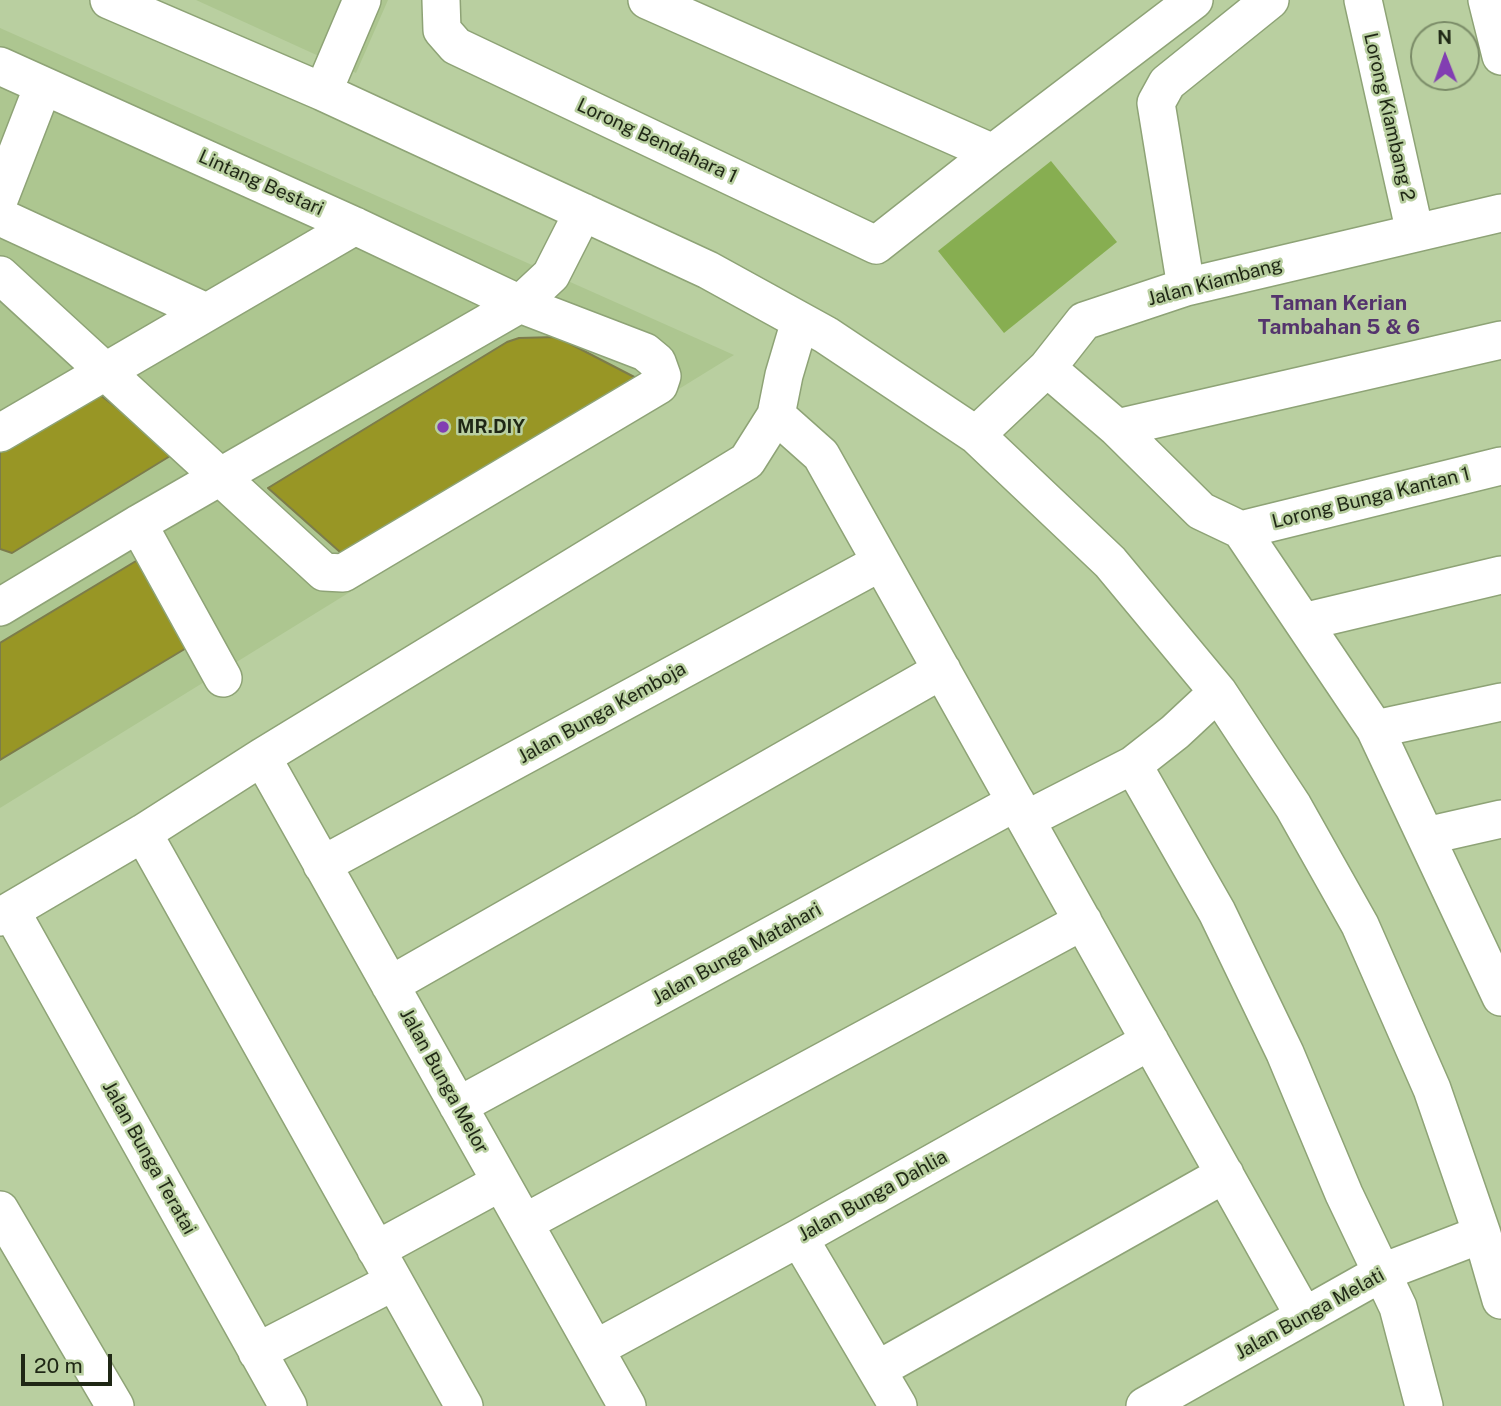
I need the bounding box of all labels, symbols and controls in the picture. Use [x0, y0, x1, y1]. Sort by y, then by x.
north arrow [1410, 21, 1480, 91]
text: N [1437, 26, 1452, 48]
street label: Lorong Kiambang 2 [1359, 31, 1419, 203]
street label: Lorong Bendahara 1 [573, 94, 741, 188]
street label: Lintang Bestari [195, 145, 327, 221]
street label: Jalan Kiambang [1145, 253, 1285, 311]
district label: Taman Kerian Tambahan 5 & 6 [1258, 291, 1420, 341]
place label: MR.DIY [457, 416, 525, 438]
marker: MR.DIY [435, 419, 451, 435]
street label: Lorong Bunga Kantan 1 [1270, 462, 1472, 534]
street label: Jalan Bunga Kemboja [514, 657, 690, 769]
street label: Jalan Bunga Matahari [649, 898, 825, 1010]
street label: Jalan Bunga Melor [395, 1005, 493, 1157]
street label: Jalan Bunga Teratai [97, 1077, 201, 1239]
street label: Jalan Bunga Dahlia [795, 1146, 951, 1246]
street label: Jalan Bunga Melati [1232, 1264, 1388, 1364]
scale bar [24, 1340, 116, 1384]
text: 20 m [34, 1353, 83, 1378]

